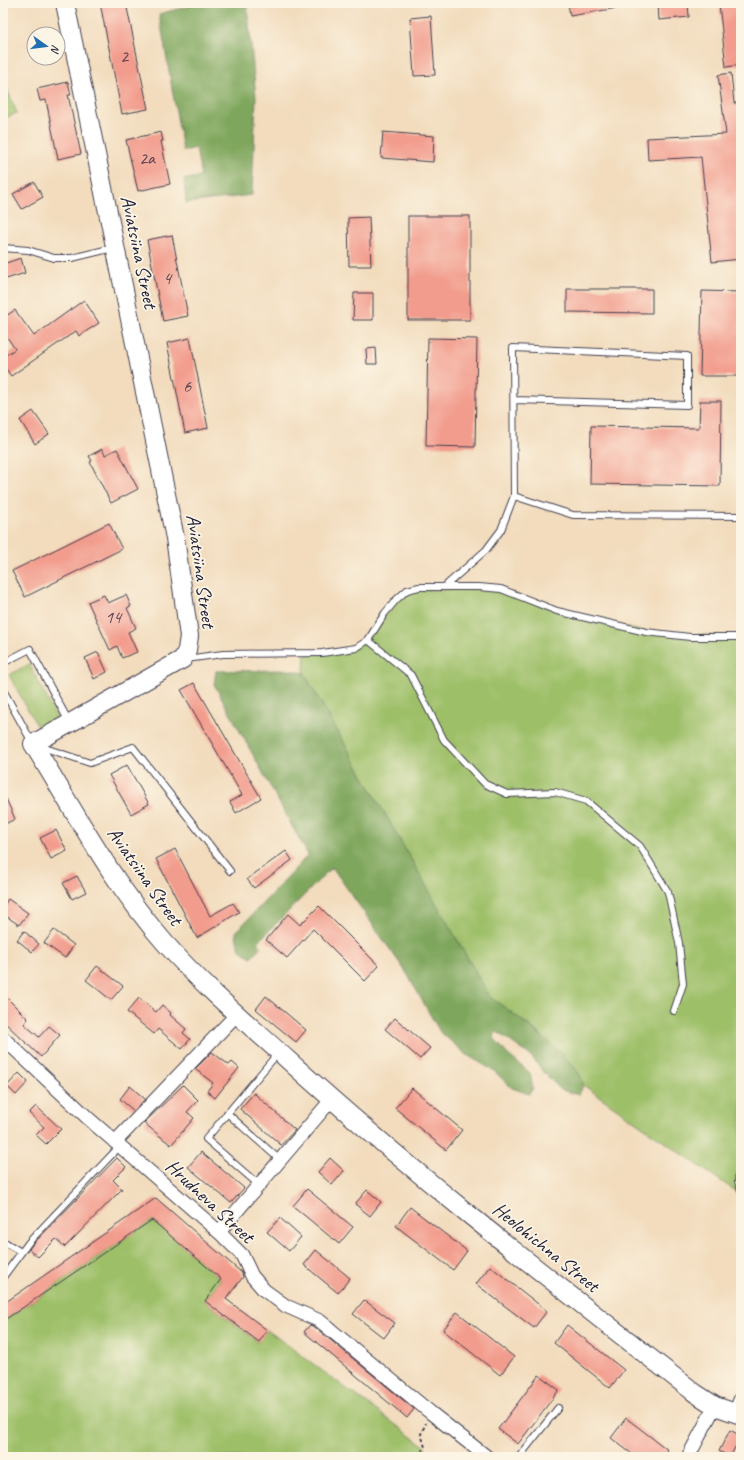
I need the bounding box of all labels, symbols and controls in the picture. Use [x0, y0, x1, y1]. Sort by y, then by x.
north arrow [26, 26, 66, 66]
text: N [48, 43, 63, 56]
house number: 2 [120, 45, 130, 67]
house number: 2а [139, 147, 156, 169]
street label: Aviatsiina Street [115, 193, 164, 313]
house number: 4 [163, 267, 173, 289]
house number: 6 [183, 375, 192, 397]
street label: Aviatsiina Street [181, 513, 222, 632]
house number: 14 [105, 606, 123, 628]
street label: Aviatsiina Street [102, 822, 189, 932]
street label: Hrudneva Street [161, 1154, 261, 1250]
street label: Heolohichna Street [488, 1196, 606, 1299]

